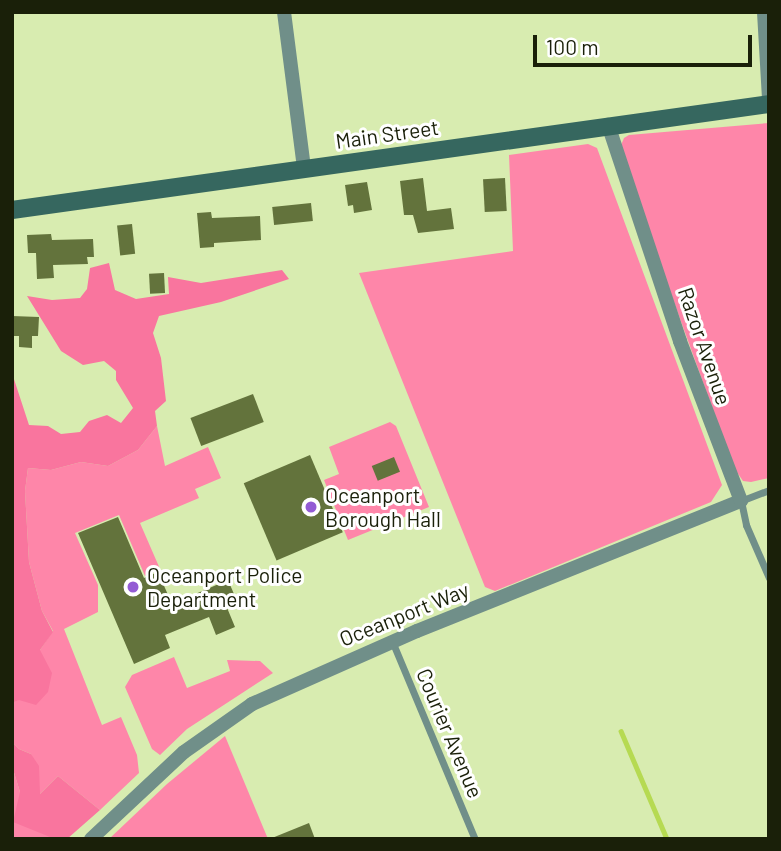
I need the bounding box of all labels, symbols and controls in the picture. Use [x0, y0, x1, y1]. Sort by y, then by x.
scale bar [536, 21, 755, 65]
text: 100 m [546, 34, 599, 59]
street label: Main Street [334, 114, 440, 154]
street label: Razor Avenue [673, 284, 737, 408]
place label: Oceanport Borough Hall [325, 482, 441, 532]
marker: Oceanport Borough Hall [303, 499, 319, 515]
place label: Oceanport Police Department [147, 562, 302, 612]
street label: Oceanport Way [336, 577, 472, 651]
marker: Oceanport Police Department [125, 579, 141, 595]
street label: Courier Avenue [411, 664, 489, 802]

